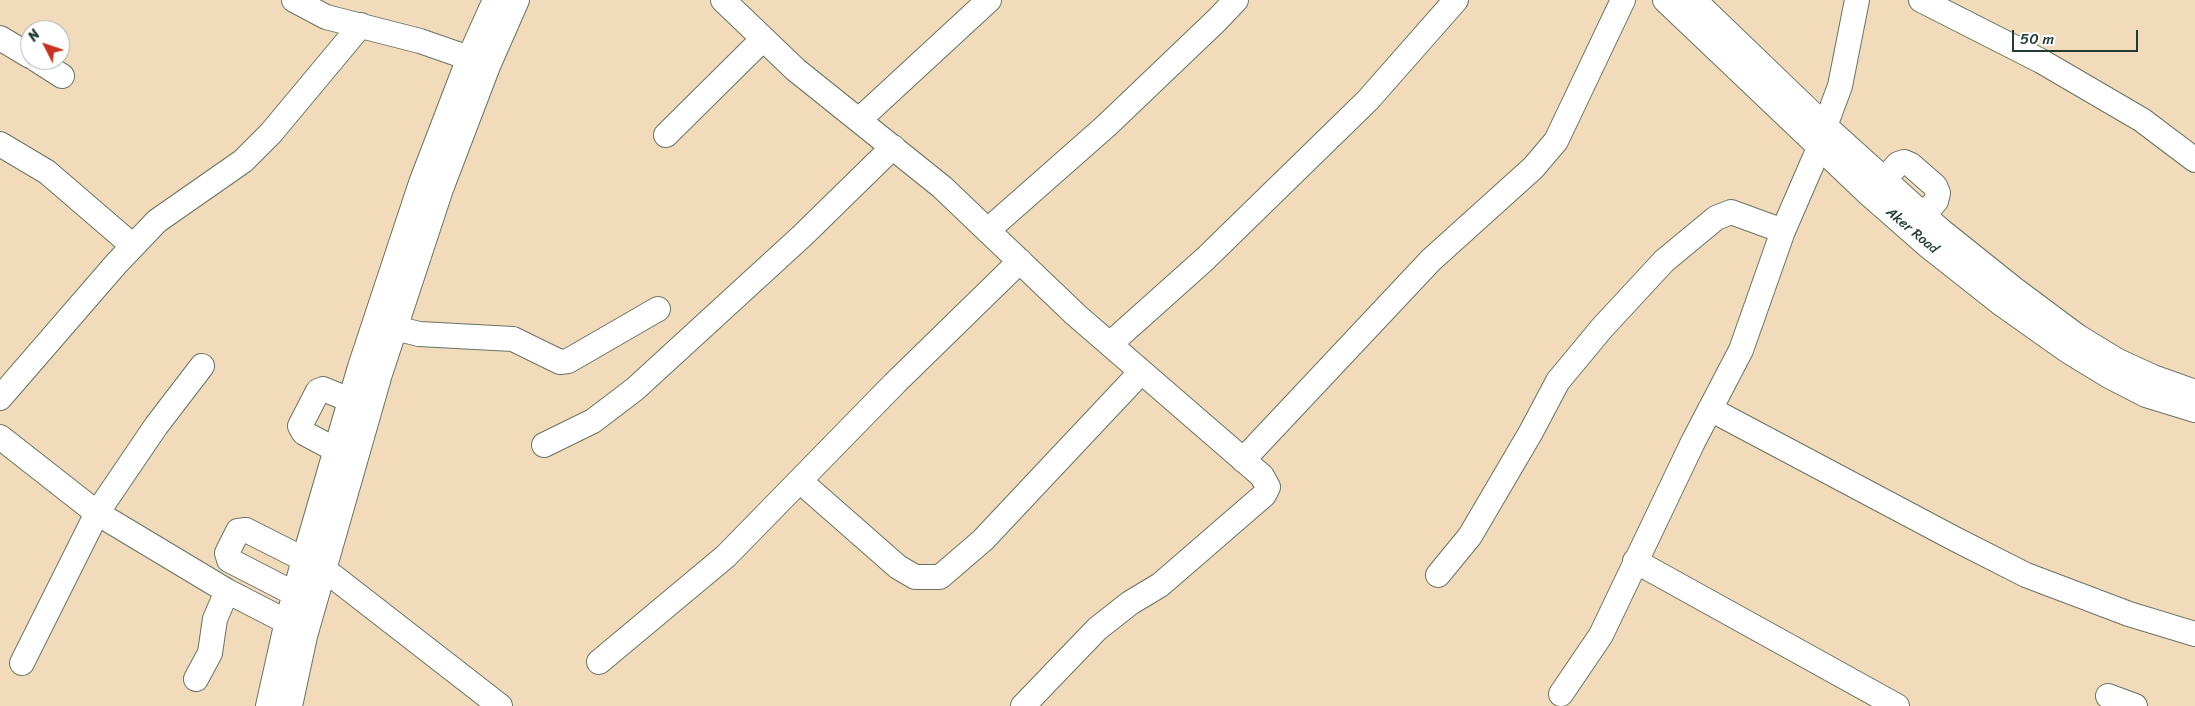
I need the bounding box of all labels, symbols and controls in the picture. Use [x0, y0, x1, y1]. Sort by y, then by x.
north arrow [20, 20, 70, 70]
scale bar [2015, 20, 2141, 52]
text: N [21, 24, 47, 47]
text: 50 m [2020, 26, 2054, 52]
street label: Aker Road [1882, 204, 1942, 258]

